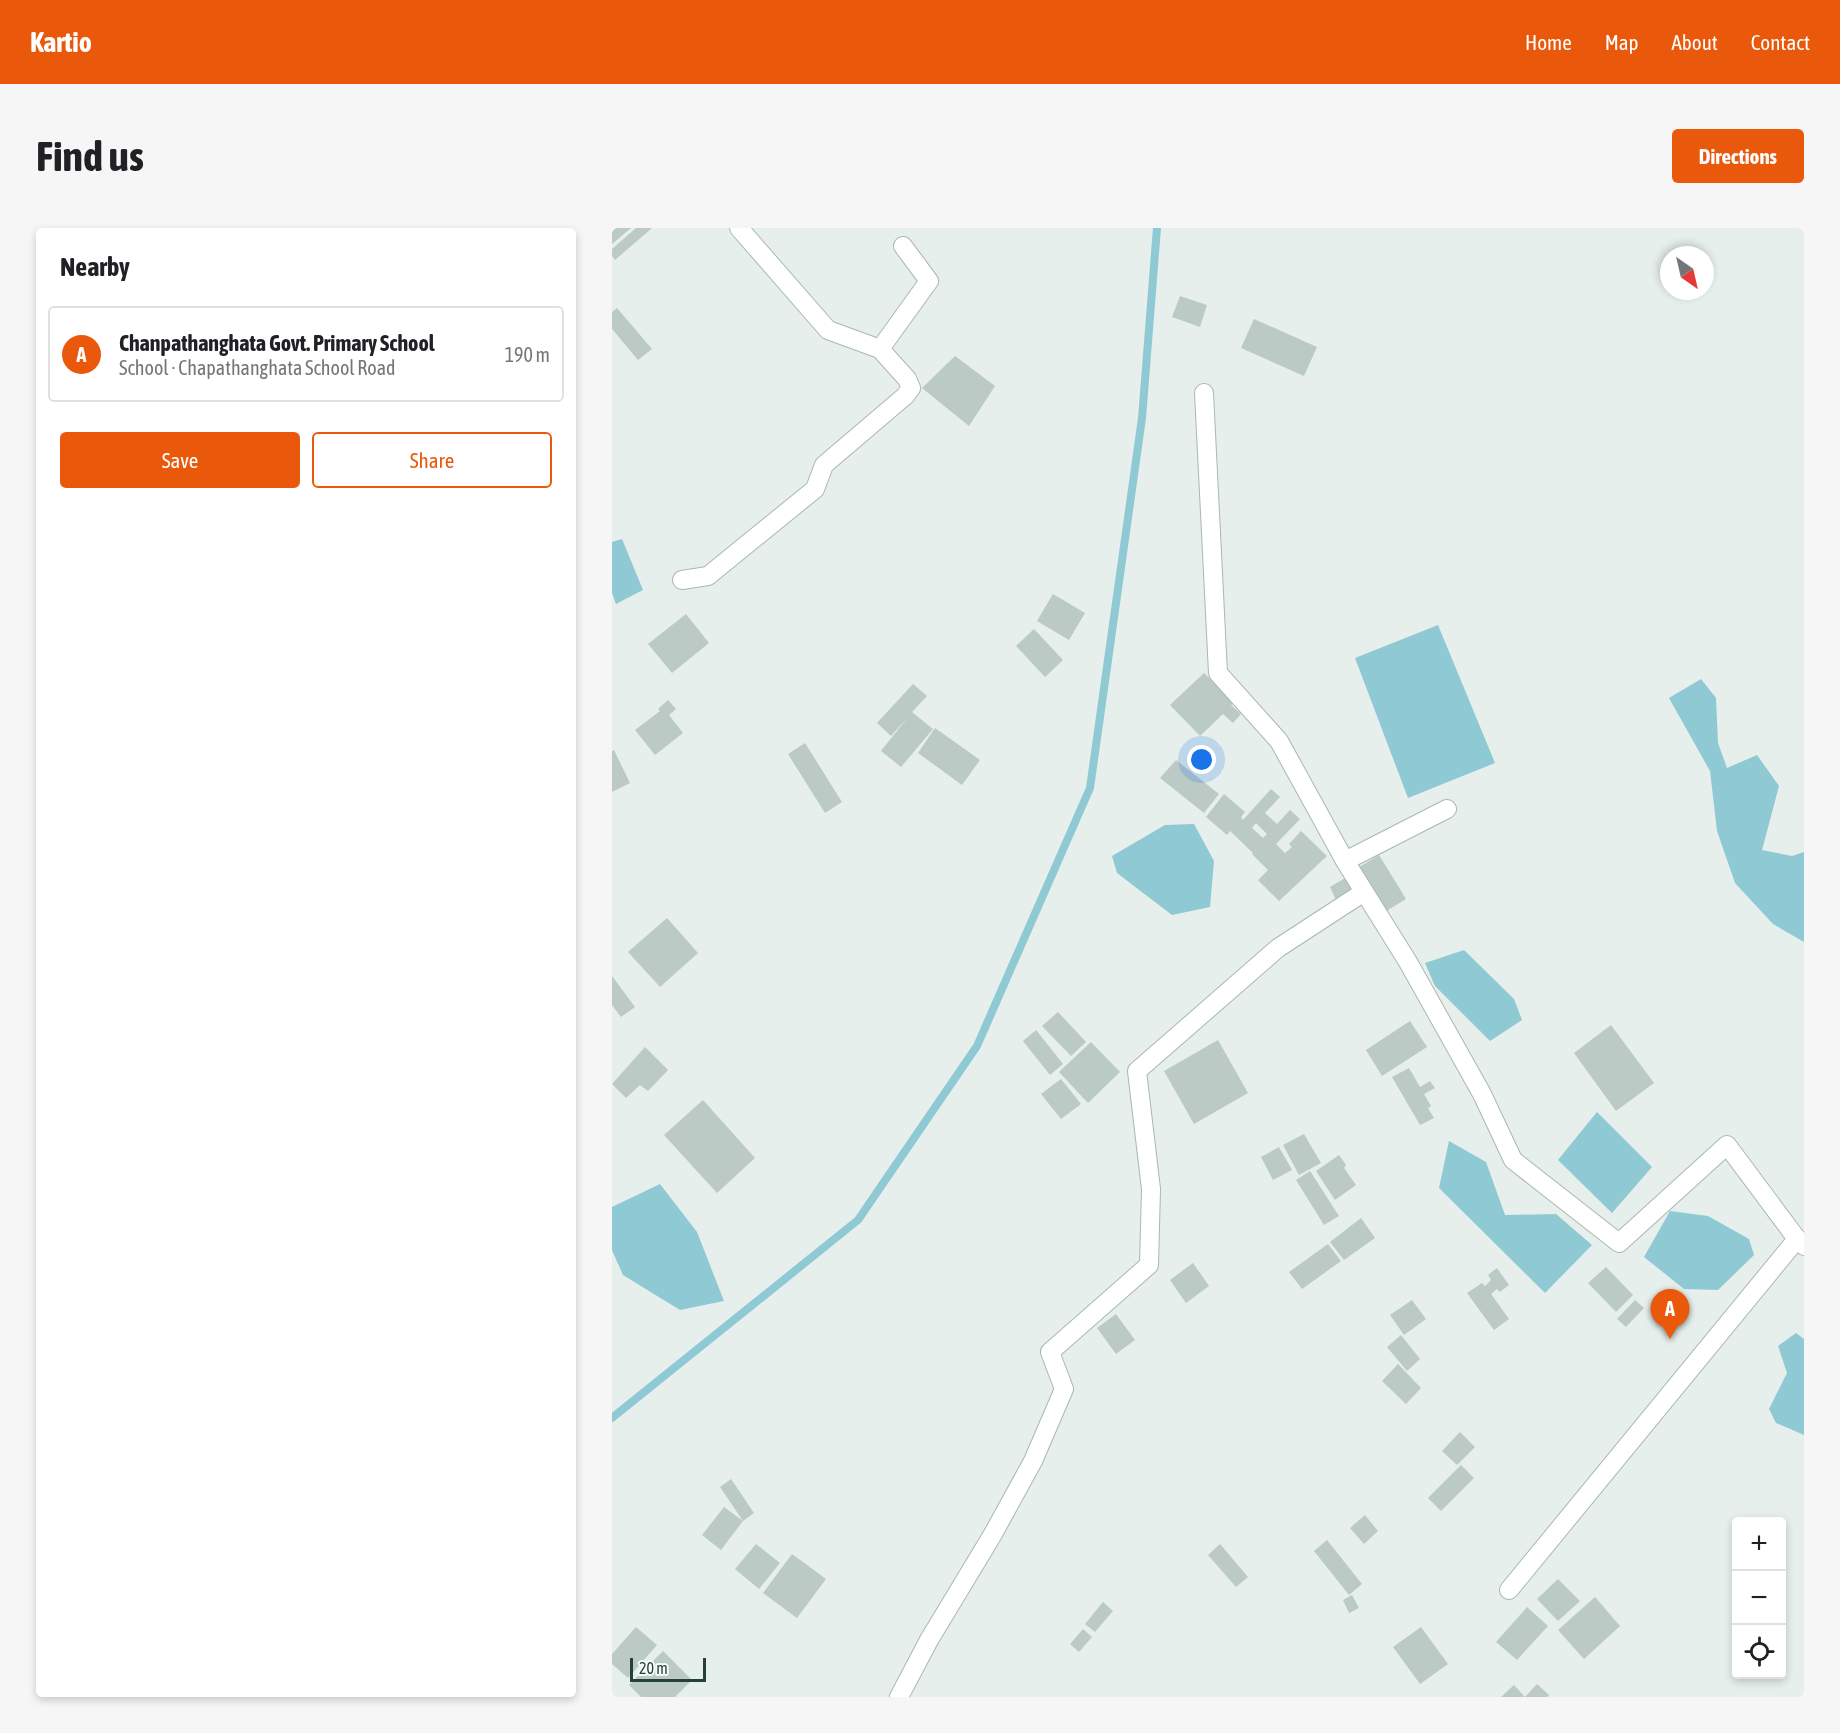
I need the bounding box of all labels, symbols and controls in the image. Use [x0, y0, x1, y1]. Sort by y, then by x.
text: Kartio [30, 26, 92, 58]
text: Home [1525, 30, 1572, 54]
text: Map [1605, 30, 1639, 54]
text: About [1672, 30, 1718, 54]
text: Contact [1751, 30, 1810, 54]
button: Directions [1672, 129, 1804, 183]
text: Find us [36, 132, 144, 180]
north arrow [1660, 246, 1714, 300]
text: Nearby [60, 252, 130, 282]
text: Chanpathanghata Govt. Primary School [119, 330, 435, 356]
text: A [77, 343, 86, 366]
text: 190 m [505, 343, 550, 366]
text: School · Chapathanghata School Road [119, 356, 396, 379]
button: Save [60, 432, 300, 488]
button: Share [312, 432, 552, 488]
your location [1187, 745, 1216, 774]
pin: A [1650, 1290, 1690, 1339]
map controls [1732, 1517, 1786, 1679]
button: + [1732, 1517, 1786, 1571]
button: − [1732, 1571, 1786, 1625]
button: locate [1732, 1625, 1786, 1679]
scale bar [630, 1655, 706, 1682]
text: 20 m [639, 1659, 668, 1677]

